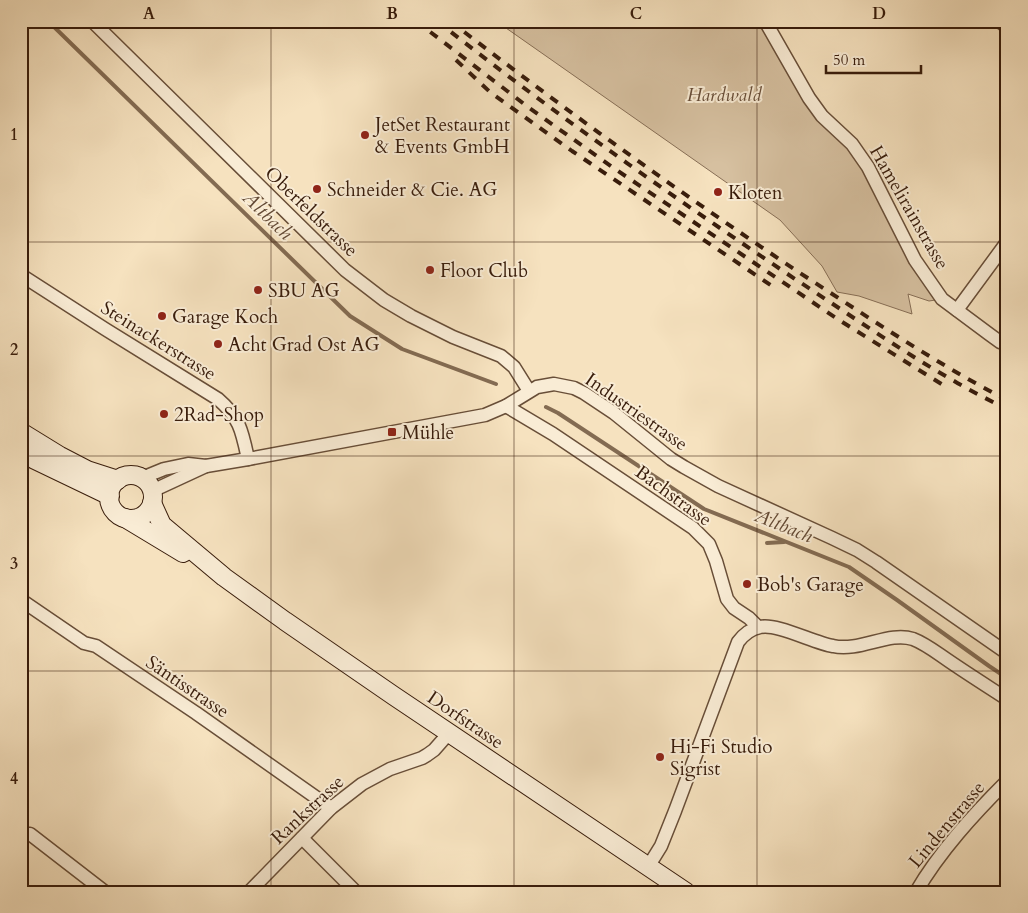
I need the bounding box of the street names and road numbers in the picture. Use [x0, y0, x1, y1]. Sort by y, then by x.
street label: Hamelirainstrasse [863, 141, 955, 274]
street label: Oberfeldstrasse [259, 161, 364, 263]
street label: Steinackerstrasse [96, 295, 221, 387]
street label: Industriestrasse [580, 367, 693, 457]
street label: Bachstrasse [630, 459, 717, 533]
street label: Säntisstrasse [141, 649, 234, 724]
street label: Dorfstrasse [422, 685, 509, 755]
street label: Rankstrasse [265, 769, 350, 850]
street label: Lindenstrasse [903, 776, 991, 874]

